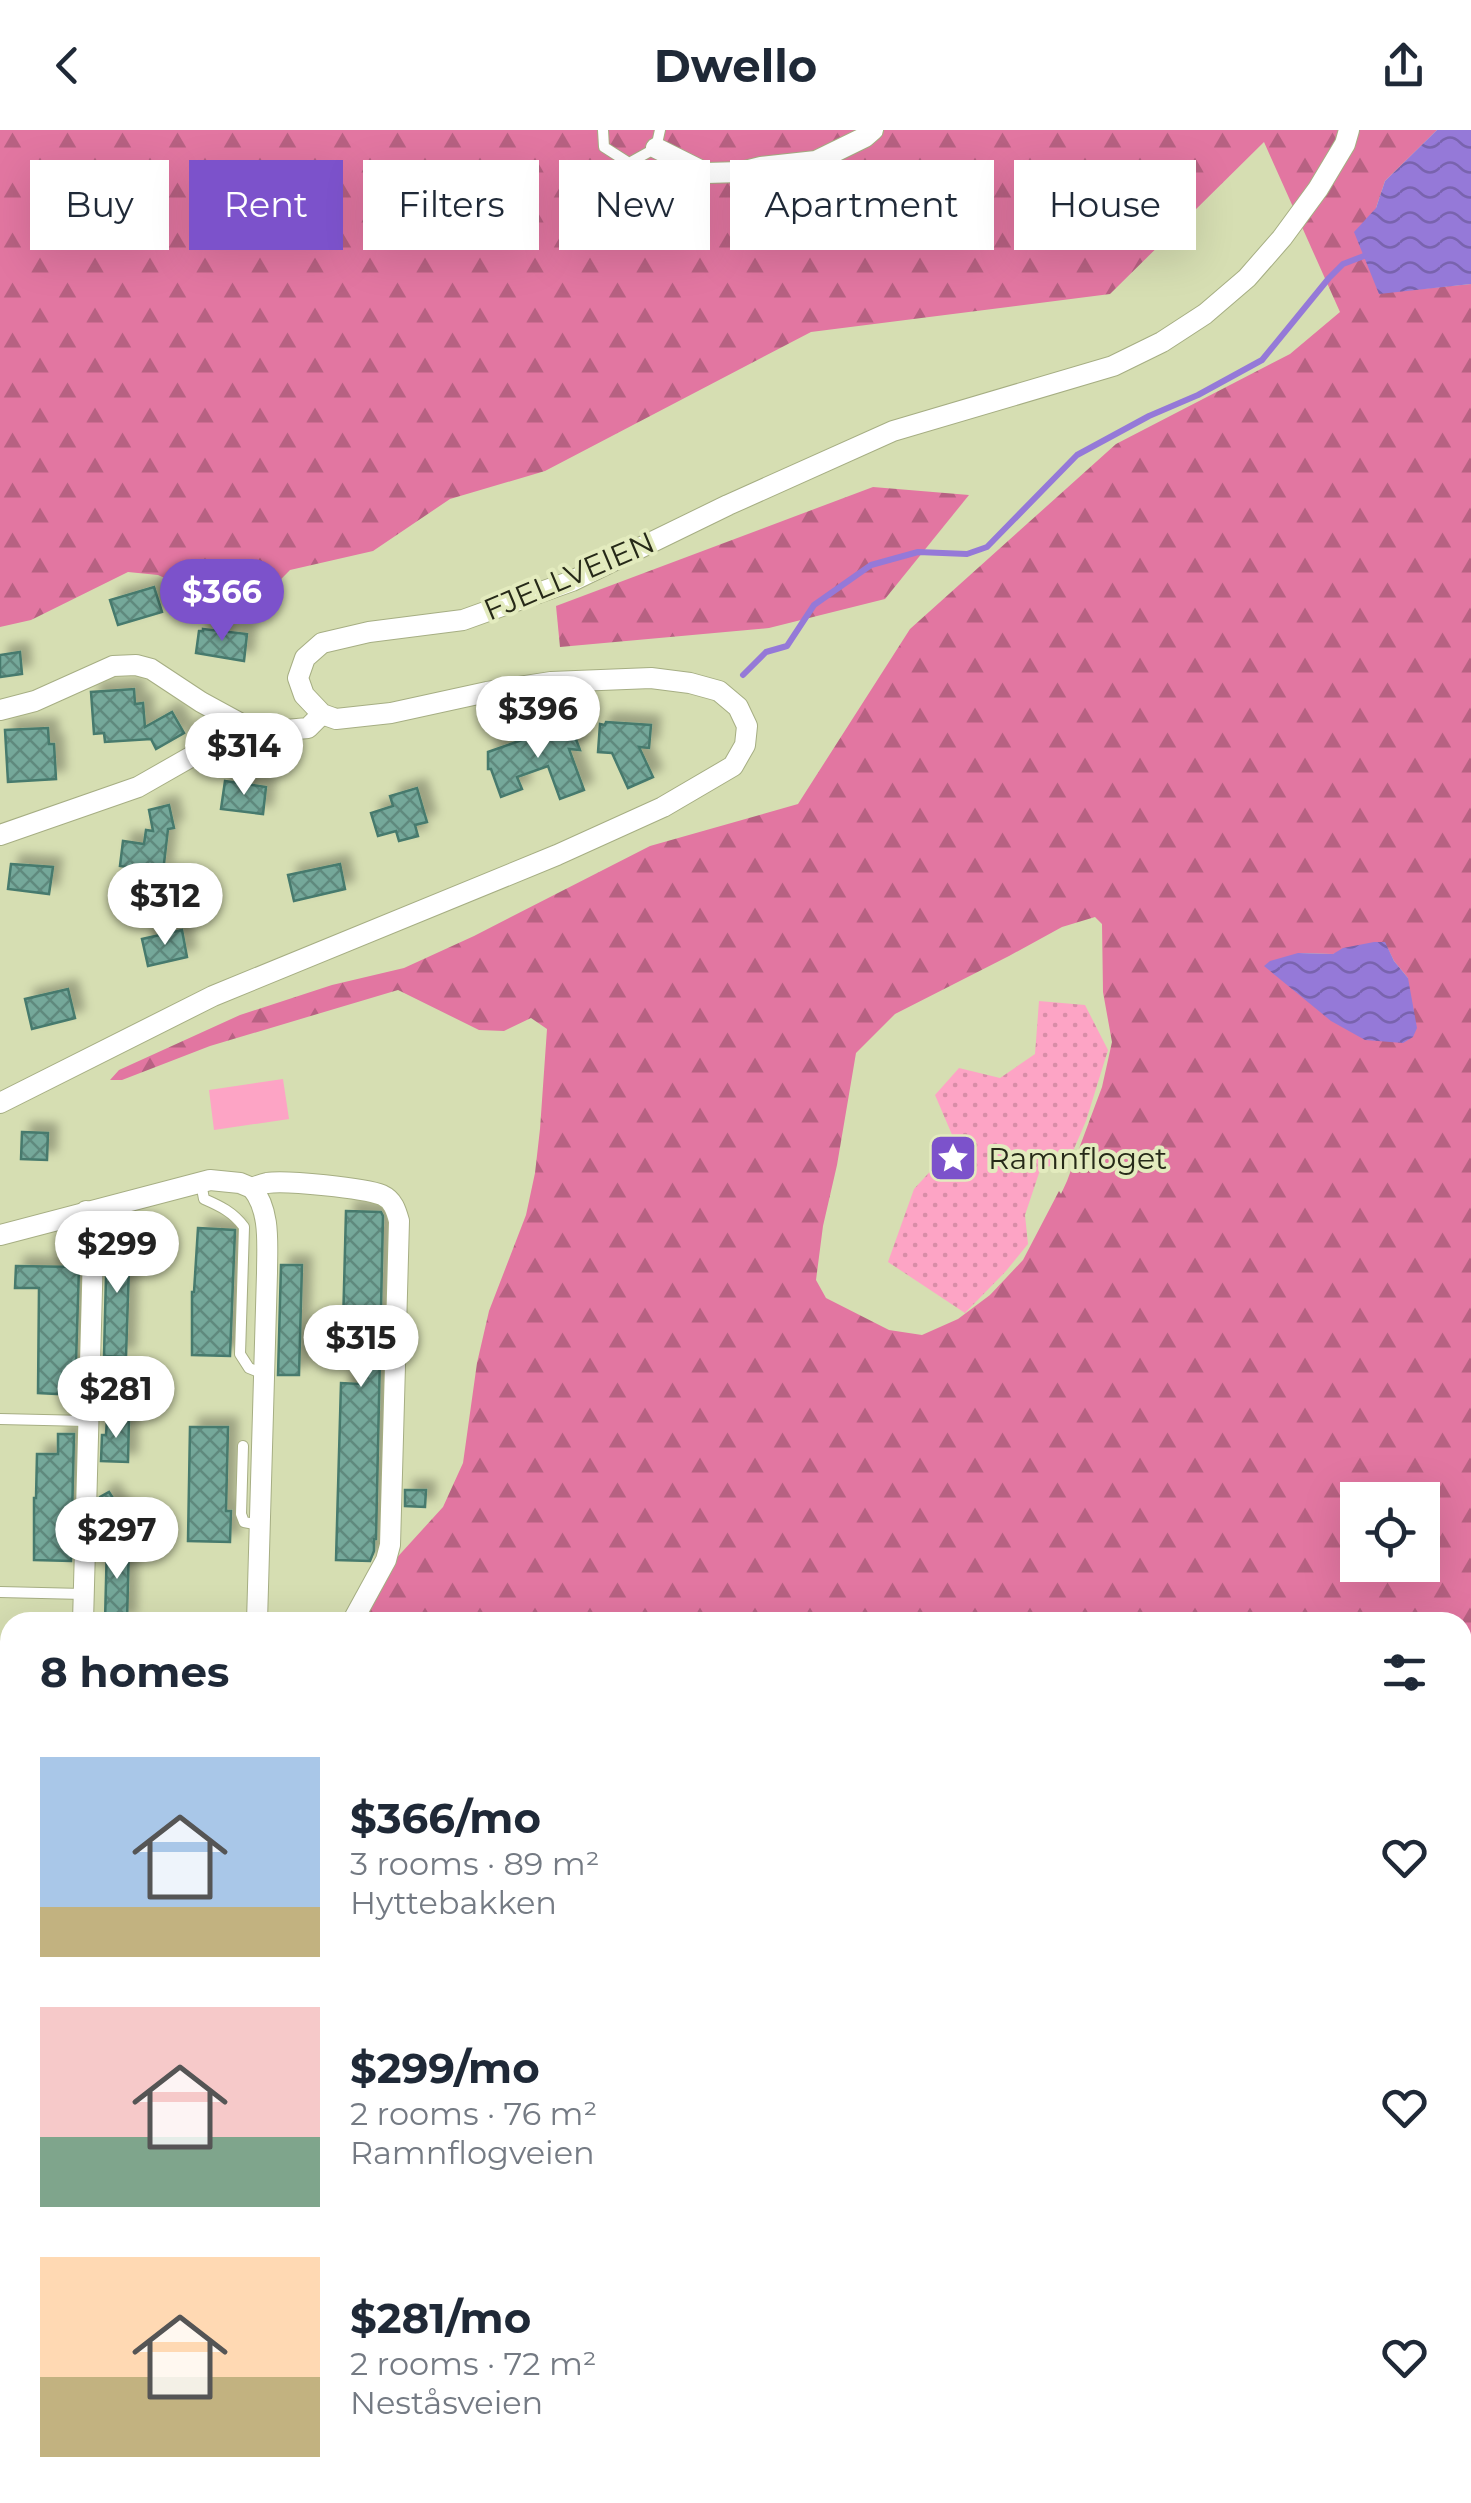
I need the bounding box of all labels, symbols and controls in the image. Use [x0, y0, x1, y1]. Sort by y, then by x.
icon: back [40, 38, 95, 93]
text: Dwello [654, 38, 817, 93]
icon: share [1376, 38, 1431, 93]
chip: Buy [30, 160, 169, 250]
chip: Rent [189, 160, 343, 250]
chip: Filters [363, 160, 539, 250]
chip: New [559, 160, 710, 250]
chip: Apartment [730, 160, 994, 250]
chip: House [1014, 160, 1196, 250]
street label: FJELLVEIEN [478, 524, 660, 628]
pin: $366 [163, 559, 281, 644]
text: $366 [182, 572, 262, 611]
pin: $396 [479, 676, 597, 761]
text: $396 [498, 689, 578, 728]
pin: $314 [185, 713, 303, 798]
text: $314 [207, 726, 281, 765]
pin: $312 [106, 863, 224, 948]
text: $312 [130, 876, 200, 915]
place icon: Ramnfloget [927, 1132, 979, 1184]
place label: Ramnfloget [988, 1140, 1167, 1177]
pin: $299 [58, 1211, 176, 1296]
text: $299 [77, 1224, 157, 1263]
pin: $315 [302, 1305, 420, 1390]
text: $315 [326, 1318, 396, 1357]
pin: $281 [57, 1356, 175, 1441]
text: $281 [80, 1369, 152, 1408]
map controls [1340, 1482, 1440, 1582]
button: locate [1340, 1482, 1440, 1582]
pin: $297 [58, 1497, 176, 1582]
text: $297 [77, 1510, 157, 1549]
icon: filters [1377, 1645, 1432, 1700]
text: 8 homes [40, 1646, 229, 1698]
text: $366/mo [350, 1792, 541, 1844]
icon: home [120, 1797, 240, 1917]
icon: heart [1377, 1830, 1432, 1885]
text: 3 rooms · 89 m² [350, 1844, 599, 1883]
text: Hyttebakken [350, 1883, 557, 1922]
text: $299/mo [350, 2042, 540, 2094]
icon: home [120, 2047, 240, 2167]
icon: heart [1377, 2080, 1432, 2135]
text: 2 rooms · 76 m² [350, 2094, 597, 2133]
text: Ramnflogveien [350, 2133, 595, 2172]
text: $281/mo [350, 2292, 531, 2344]
icon: home [120, 2297, 240, 2417]
icon: heart [1377, 2330, 1432, 2385]
text: 2 rooms · 72 m² [350, 2344, 597, 2383]
text: Neståsveien [350, 2383, 543, 2422]

